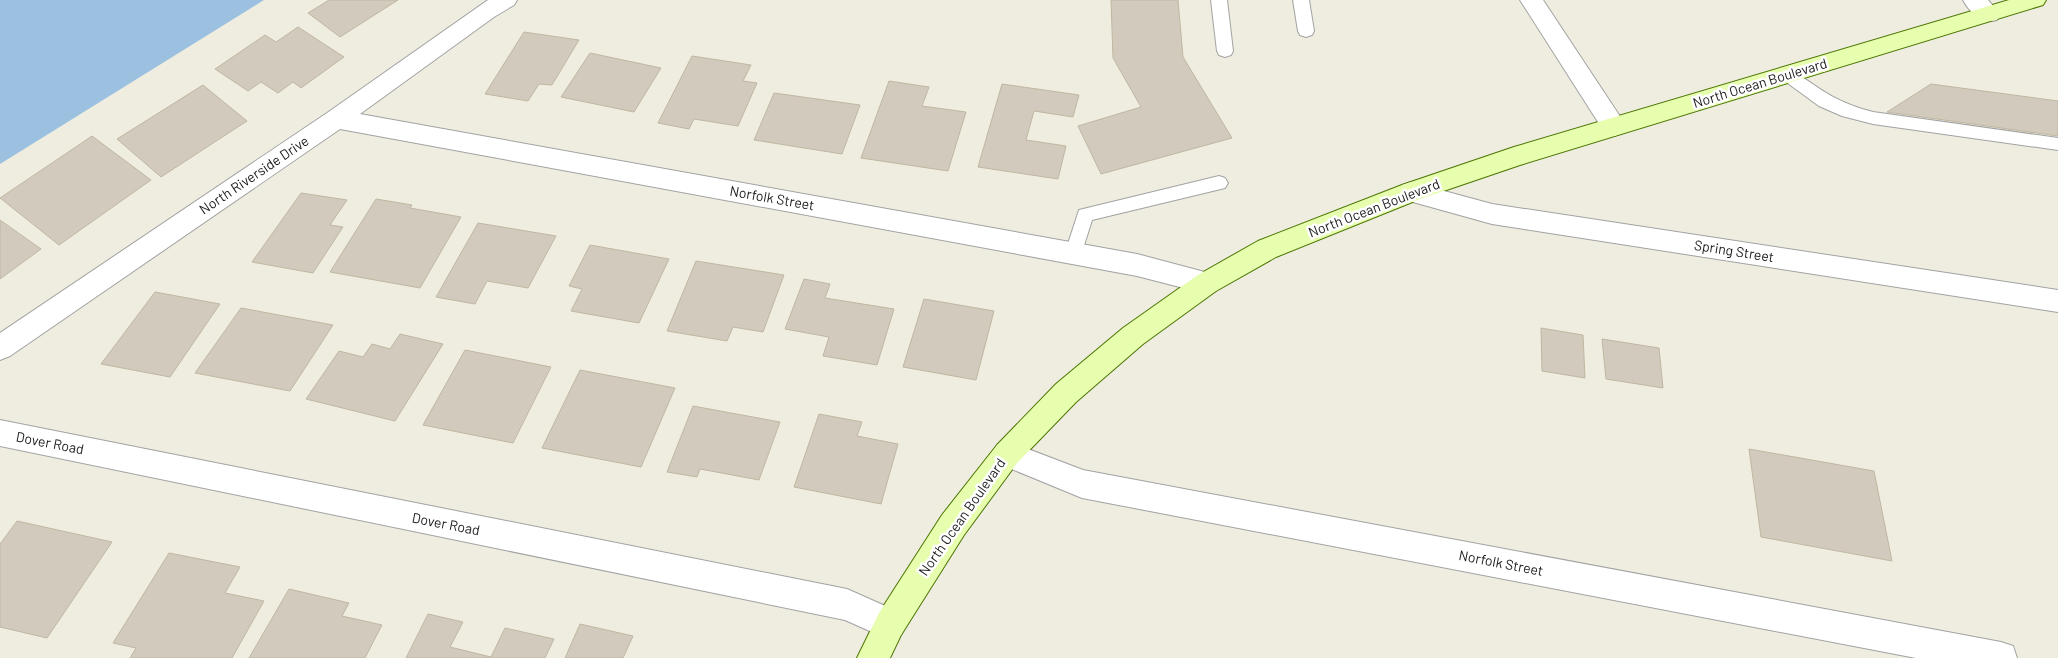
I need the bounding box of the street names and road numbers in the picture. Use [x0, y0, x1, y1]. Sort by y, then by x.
street label: North Ocean Boulevard [1691, 54, 1829, 111]
street label: North Riverside Drive [196, 132, 312, 218]
street label: North Ocean Boulevard [1306, 175, 1442, 240]
street label: Norfolk Street [728, 182, 816, 213]
street label: Spring Street [1693, 236, 1775, 265]
street label: Dover Road [15, 428, 85, 457]
street label: North Ocean Boulevard [915, 455, 1009, 579]
street label: Dover Road [411, 509, 481, 538]
street label: Norfolk Street [1457, 546, 1545, 579]

